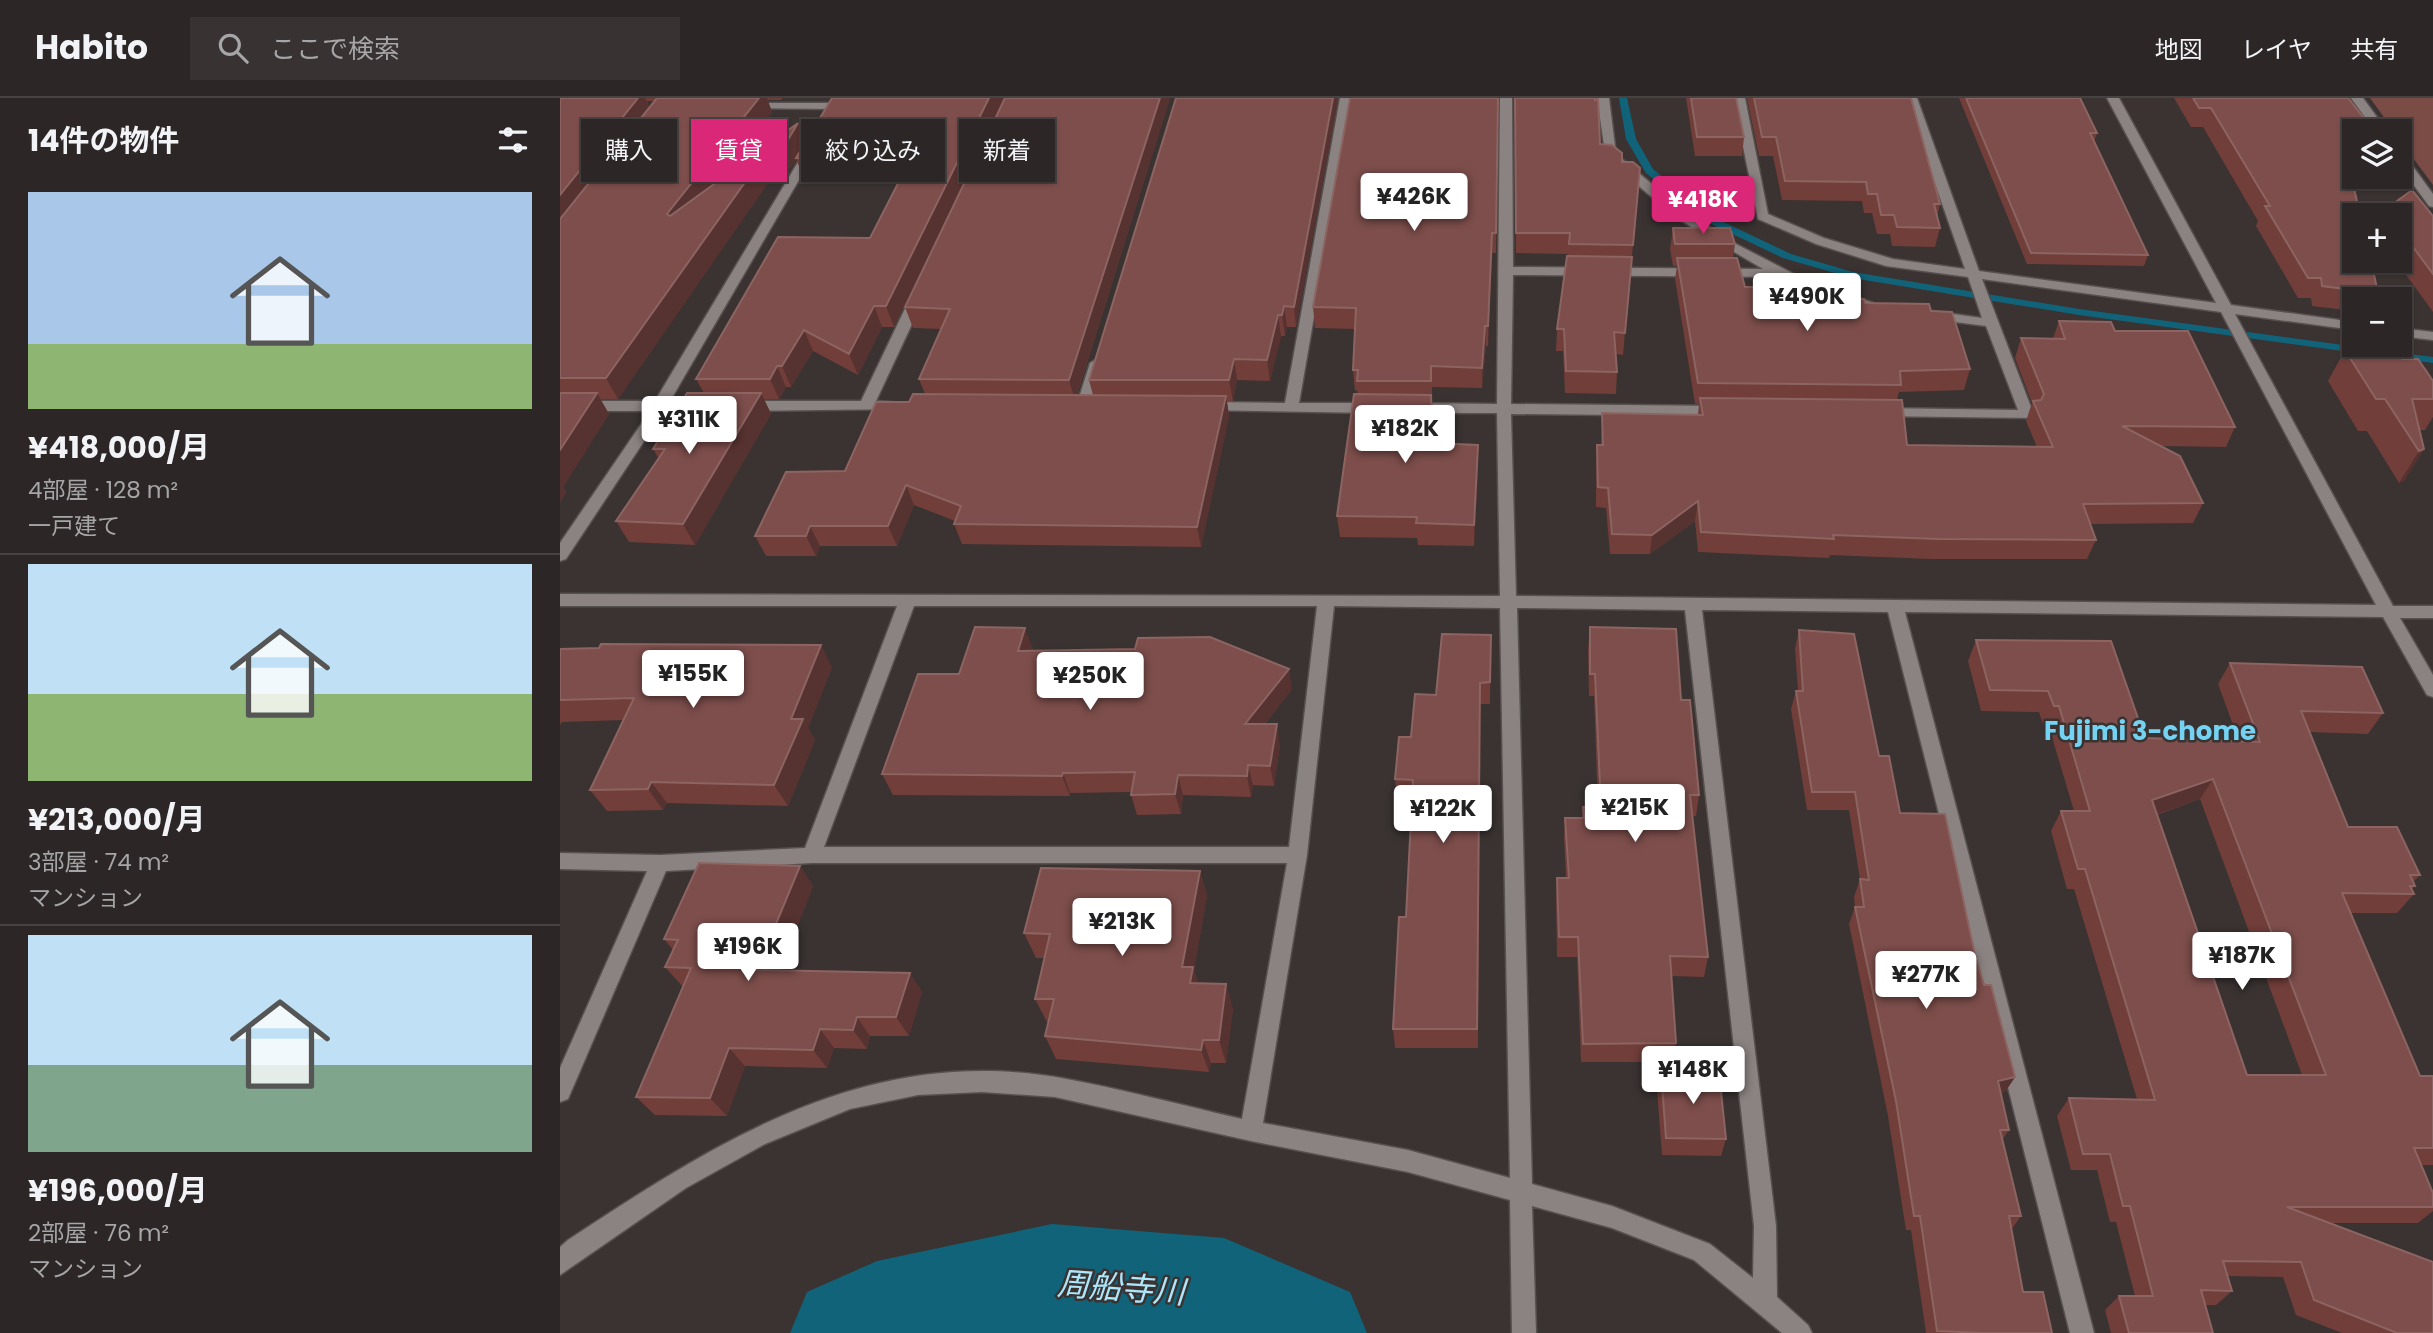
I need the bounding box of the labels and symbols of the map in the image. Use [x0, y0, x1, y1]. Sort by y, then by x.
pin: ¥426K [1365, 174, 1463, 233]
pin: ¥418K [1654, 176, 1752, 236]
pin: ¥490K [1758, 274, 1856, 333]
pin: ¥311K [640, 396, 738, 456]
pin: ¥182K [1356, 406, 1454, 465]
pin: ¥155K [644, 650, 742, 710]
pin: ¥250K [1041, 652, 1139, 712]
district label: Fujimi 3-chome [2044, 713, 2256, 749]
pin: ¥215K [1586, 784, 1684, 844]
pin: ¥122K [1394, 786, 1492, 845]
pin: ¥213K [1073, 898, 1171, 958]
pin: ¥196K [699, 924, 797, 983]
pin: ¥187K [2193, 932, 2291, 992]
pin: ¥277K [1877, 951, 1975, 1011]
pin: ¥148K [1644, 1046, 1742, 1106]
water label: 周船寺川 [1056, 1261, 1189, 1315]

